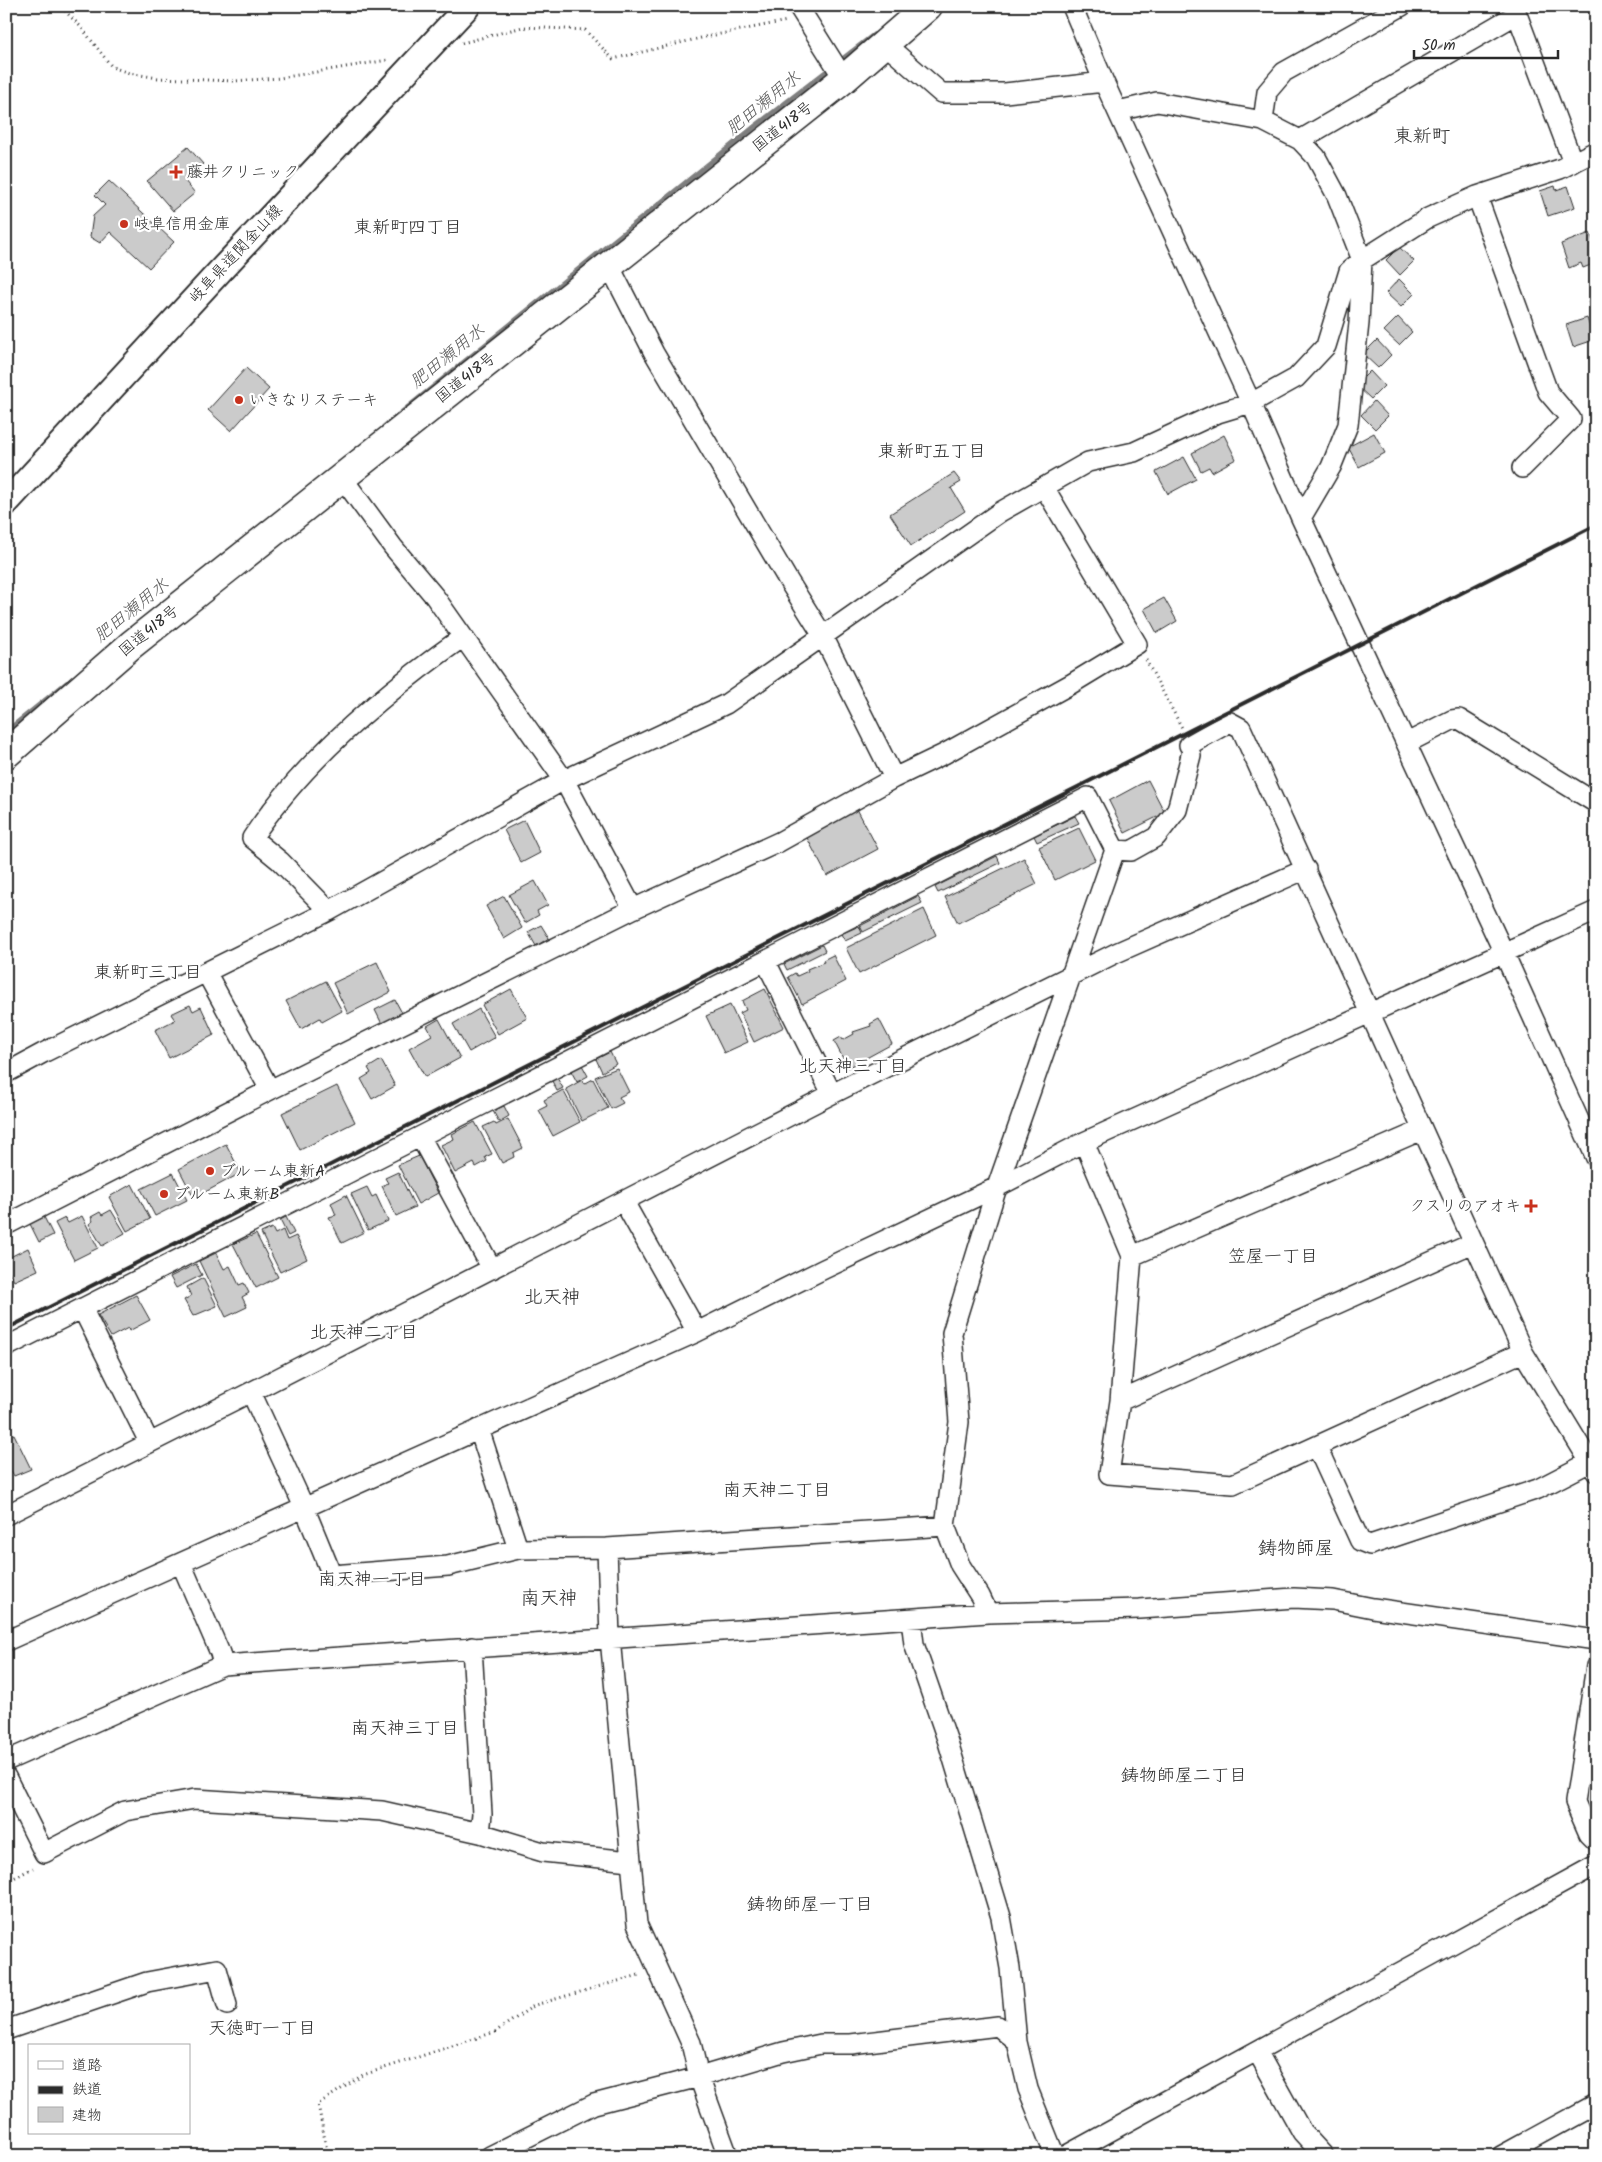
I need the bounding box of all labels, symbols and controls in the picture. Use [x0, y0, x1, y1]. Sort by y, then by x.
scale bar [1414, 28, 1558, 60]
text: 50 m [1422, 34, 1456, 58]
water label: 肥田瀬用水 [720, 64, 808, 144]
street label: 国道418号 [747, 95, 819, 159]
district label: 東新町 [1393, 122, 1451, 152]
place label: 藤井クリニック [187, 160, 299, 185]
marker: 藤井クリニック [169, 165, 183, 179]
street label: 岐阜県道関金山線 [183, 199, 289, 309]
place label: 岐阜信用金庫 [134, 212, 230, 237]
district label: 東新町四丁目 [354, 214, 462, 243]
marker: 岐阜信用金庫 [118, 218, 130, 230]
water label: 肥田瀬用水 [404, 317, 492, 397]
street label: 国道418号 [430, 346, 502, 410]
place label: いきなりステーキ [249, 388, 378, 413]
marker: いきなりステーキ [233, 394, 245, 406]
district label: 東新町五丁目 [878, 438, 986, 467]
water label: 肥田瀬用水 [88, 571, 176, 651]
street label: 国道418号 [113, 599, 185, 663]
district label: 東新町三丁目 [94, 959, 202, 988]
district label: 北天神三丁目 [799, 1053, 907, 1082]
place label: ブルーム東新A [220, 1159, 325, 1184]
marker: ブルーム東新A [204, 1165, 216, 1177]
place label: ブルーム東新B [174, 1182, 280, 1207]
marker: ブルーム東新B [158, 1188, 170, 1200]
place label: クスリのアオキ [1409, 1194, 1521, 1219]
marker: クスリのアオキ [1525, 1200, 1537, 1212]
district label: 笠屋一丁目 [1228, 1243, 1318, 1272]
district label: 北天神 [523, 1283, 581, 1313]
district label: 北天神二丁目 [310, 1319, 418, 1348]
district label: 南天神二丁目 [723, 1477, 831, 1506]
district label: 鋳物師屋 [1258, 1534, 1334, 1564]
district label: 南天神一丁目 [318, 1566, 426, 1595]
district label: 南天神 [520, 1584, 578, 1614]
district label: 南天神三丁目 [351, 1715, 459, 1744]
district label: 鋳物師屋二丁目 [1121, 1762, 1247, 1791]
district label: 鋳物師屋一丁目 [747, 1891, 873, 1920]
district label: 天徳町一丁目 [208, 2015, 316, 2044]
legend [28, 2044, 190, 2134]
text: 道路 [72, 2054, 102, 2078]
text: 鉄道 [72, 2078, 102, 2102]
text: 建物 [72, 2104, 102, 2128]

